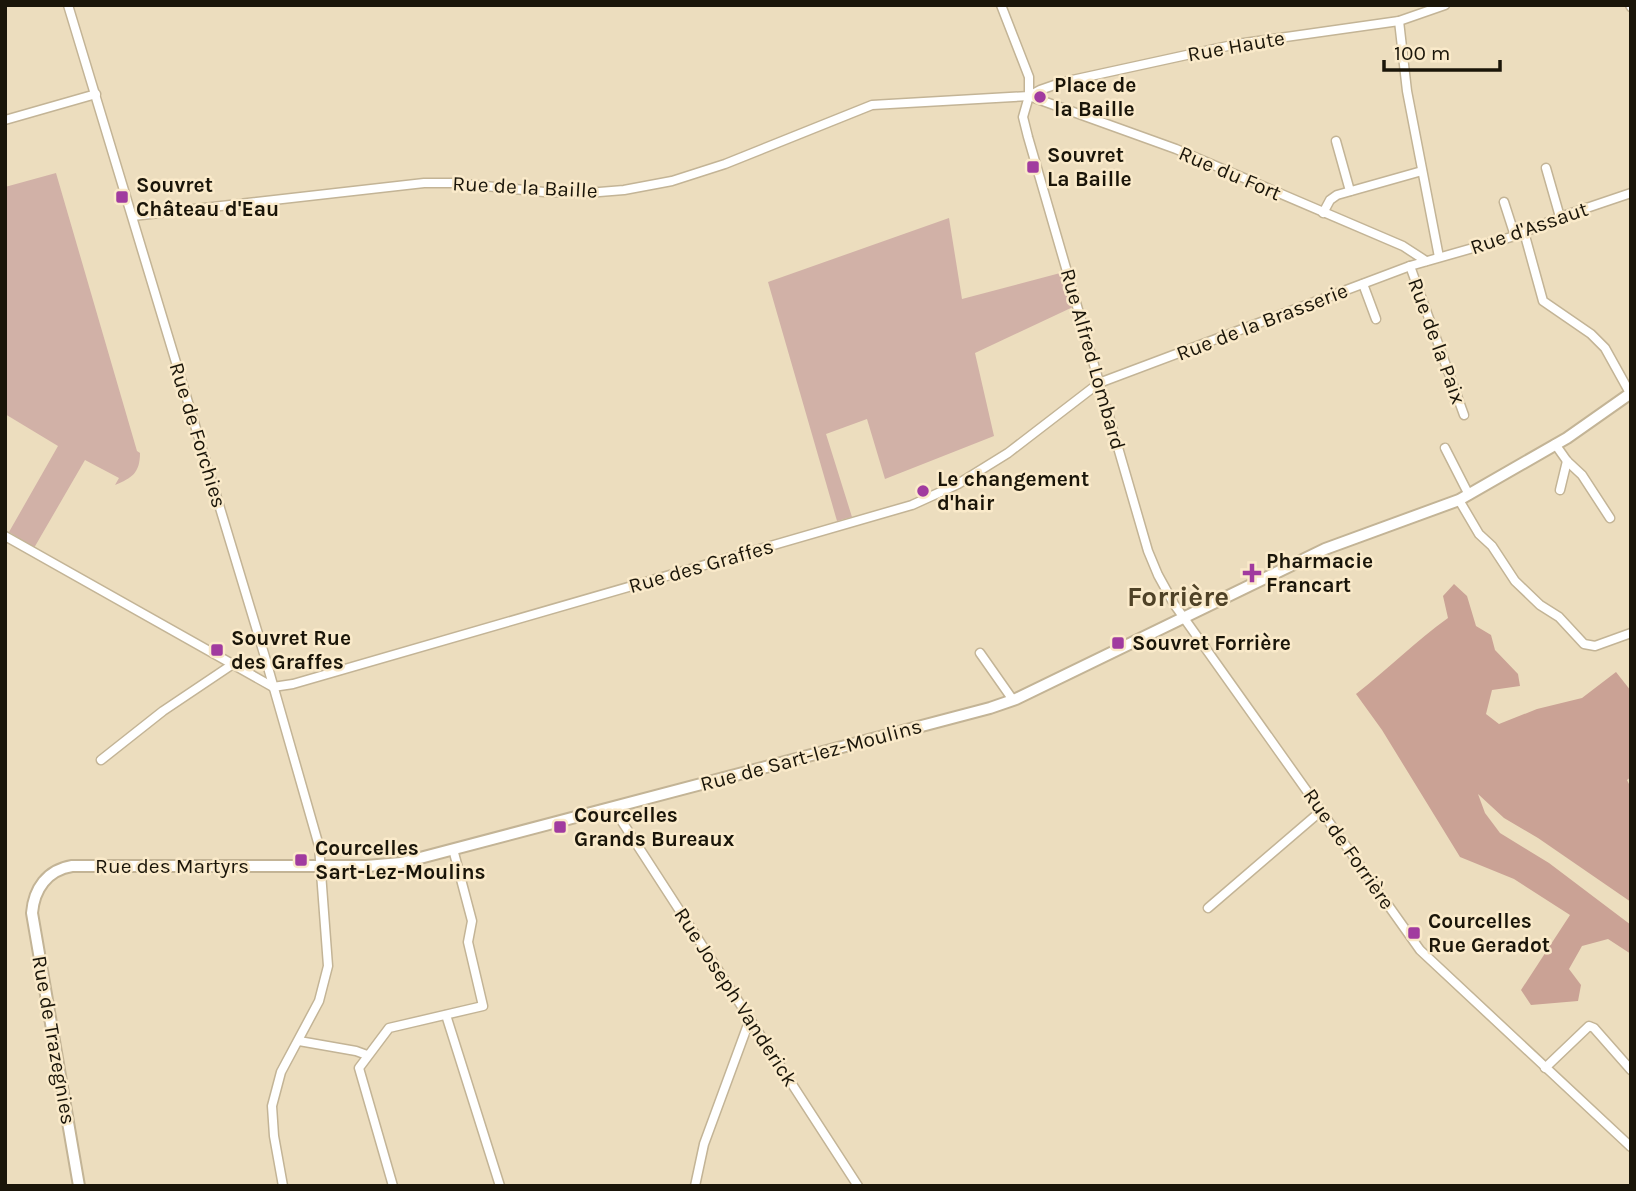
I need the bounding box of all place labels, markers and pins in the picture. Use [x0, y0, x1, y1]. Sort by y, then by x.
place label: Place de la Baille [1054, 73, 1136, 121]
marker: Place de la Baille [1032, 89, 1048, 105]
place label: Souvret La Baille [1047, 143, 1132, 191]
marker: Souvret La Baille [1025, 159, 1041, 175]
place label: Souvret Château d'Eau [136, 173, 279, 221]
marker: Souvret Château d'Eau [114, 189, 130, 205]
place label: Le changement d'hair [937, 467, 1089, 515]
marker: Le changement d'hair [915, 483, 931, 499]
place label: Pharmacie Francart [1266, 549, 1373, 597]
marker: Pharmacie Francart [1244, 565, 1260, 581]
place label: Souvret Rue des Graffes [231, 626, 351, 674]
place label: Souvret Forrière [1132, 631, 1291, 655]
marker: Souvret Forrière [1110, 635, 1126, 651]
marker: Souvret Rue des Graffes [209, 642, 225, 658]
place label: Courcelles Grands Bureaux [574, 803, 735, 851]
marker: Courcelles Grands Bureaux [552, 819, 568, 835]
place label: Courcelles Sart-Lez-Moulins [315, 836, 486, 884]
marker: Courcelles Sart-Lez-Moulins [293, 852, 309, 868]
place label: Courcelles Rue Geradot [1428, 909, 1550, 957]
marker: Courcelles Rue Geradot [1406, 925, 1422, 941]

